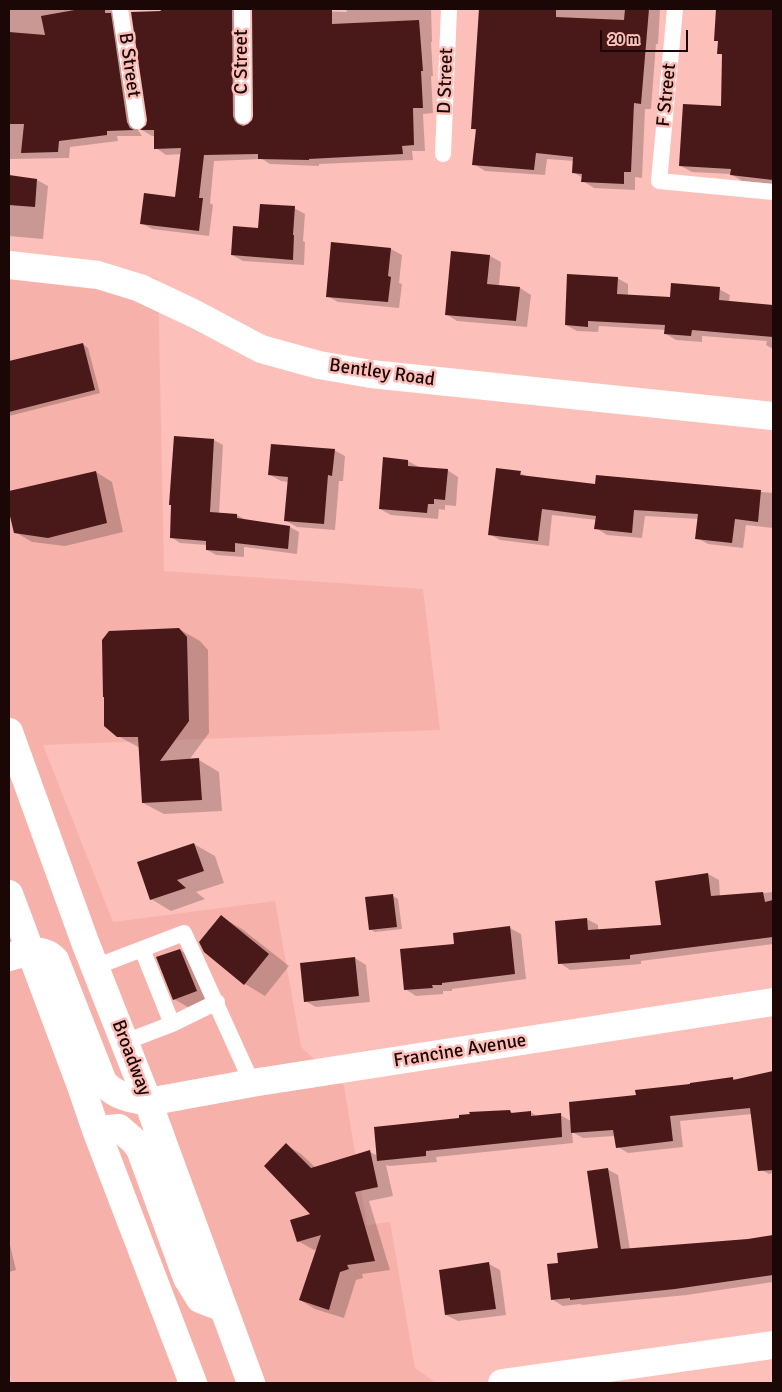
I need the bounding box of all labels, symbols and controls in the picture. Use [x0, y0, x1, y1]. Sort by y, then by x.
scale bar [602, 20, 690, 52]
street label: C Street [231, 29, 253, 95]
text: 20 m [608, 30, 639, 48]
street label: B Street [113, 31, 145, 99]
street label: D Street [433, 48, 459, 114]
street label: F Street [652, 62, 682, 128]
street label: Bentley Road [328, 354, 436, 392]
street label: Broadway [106, 1017, 156, 1099]
street label: Francine Avenue [392, 1029, 528, 1073]

